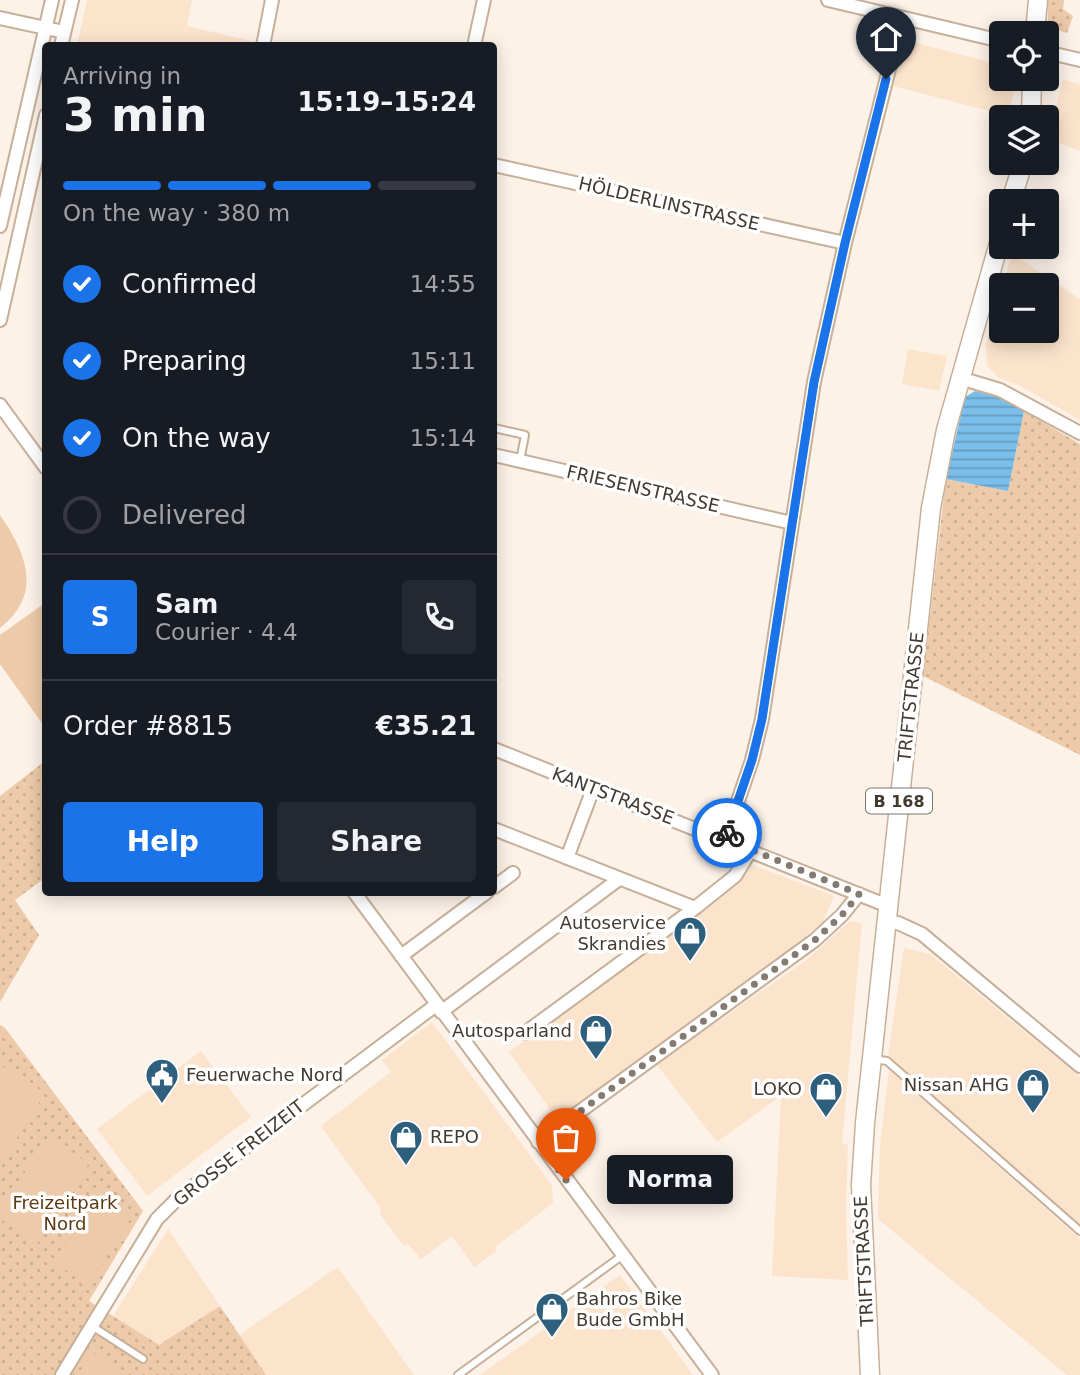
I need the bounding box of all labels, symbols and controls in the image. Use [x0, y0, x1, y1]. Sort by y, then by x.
pin [856, 7, 916, 79]
icon: home [867, 18, 905, 56]
map controls [989, 21, 1059, 343]
button: locate [989, 21, 1059, 91]
text: Arriving in [63, 63, 181, 89]
text: 15:19–15:24 [297, 87, 476, 117]
text: 3 min [63, 88, 207, 142]
button: layers [989, 105, 1059, 175]
street label: HÖLDERLINSTRASSE [577, 172, 762, 235]
button: + [989, 189, 1059, 259]
text: On the way · 380 m [63, 200, 290, 226]
icon: check [63, 265, 101, 303]
text: Confirmed [122, 269, 257, 299]
text: 14:55 [410, 271, 476, 297]
button: − [989, 273, 1059, 343]
icon: check [63, 342, 101, 380]
text: Preparing [122, 346, 247, 376]
text: 15:11 [410, 348, 476, 374]
icon: check [63, 419, 101, 457]
text: On the way [122, 423, 271, 453]
text: 15:14 [410, 425, 476, 451]
street label: FRIESENSTRASSE [564, 461, 722, 516]
text: Delivered [122, 500, 246, 530]
button: phone [402, 580, 476, 654]
text: Sam [155, 589, 218, 619]
text: S [91, 602, 109, 632]
text: Courier · 4.4 [155, 619, 298, 645]
street label: TRIFTSTRASSE [893, 631, 928, 764]
text: Order #8815 [63, 711, 233, 741]
text: €35.21 [376, 711, 476, 741]
street label: KANTSTRASSE [549, 763, 677, 828]
road number: B 168 [866, 788, 932, 814]
courier [692, 798, 762, 868]
button: Help [63, 802, 263, 882]
button: Share [277, 802, 476, 882]
icon: bike [708, 814, 746, 852]
place label: Autoservice Skrandies [560, 912, 666, 954]
shop icon: Autoservice Skrandies [671, 914, 709, 963]
shop icon: Autosparland [577, 1012, 615, 1061]
place label: Autosparland [452, 1020, 572, 1041]
public building icon: Feuerwache Nord [143, 1056, 181, 1105]
place label: Feuerwache Nord [186, 1064, 343, 1085]
shop icon: Nissan AHG [1014, 1066, 1052, 1115]
shop icon: LOKO [807, 1070, 845, 1119]
place label: Nissan AHG [904, 1074, 1009, 1095]
place label: LOKO [753, 1078, 802, 1099]
street label: GROSSE FREIZEIT [169, 1094, 309, 1210]
pin [536, 1108, 596, 1180]
shop icon: REPO [387, 1118, 425, 1167]
icon: bag [547, 1119, 585, 1157]
place label: REPO [430, 1126, 479, 1147]
callout: Norma [608, 1156, 734, 1204]
text: Norma [627, 1166, 713, 1192]
park label: Freizeitpark Nord [13, 1192, 118, 1234]
street label: TRIFTSTRASSE [850, 1195, 877, 1328]
place label: Bahros Bike Bude GmbH [576, 1288, 684, 1330]
shop icon: Bahros Bike Bude GmbH [533, 1290, 571, 1339]

